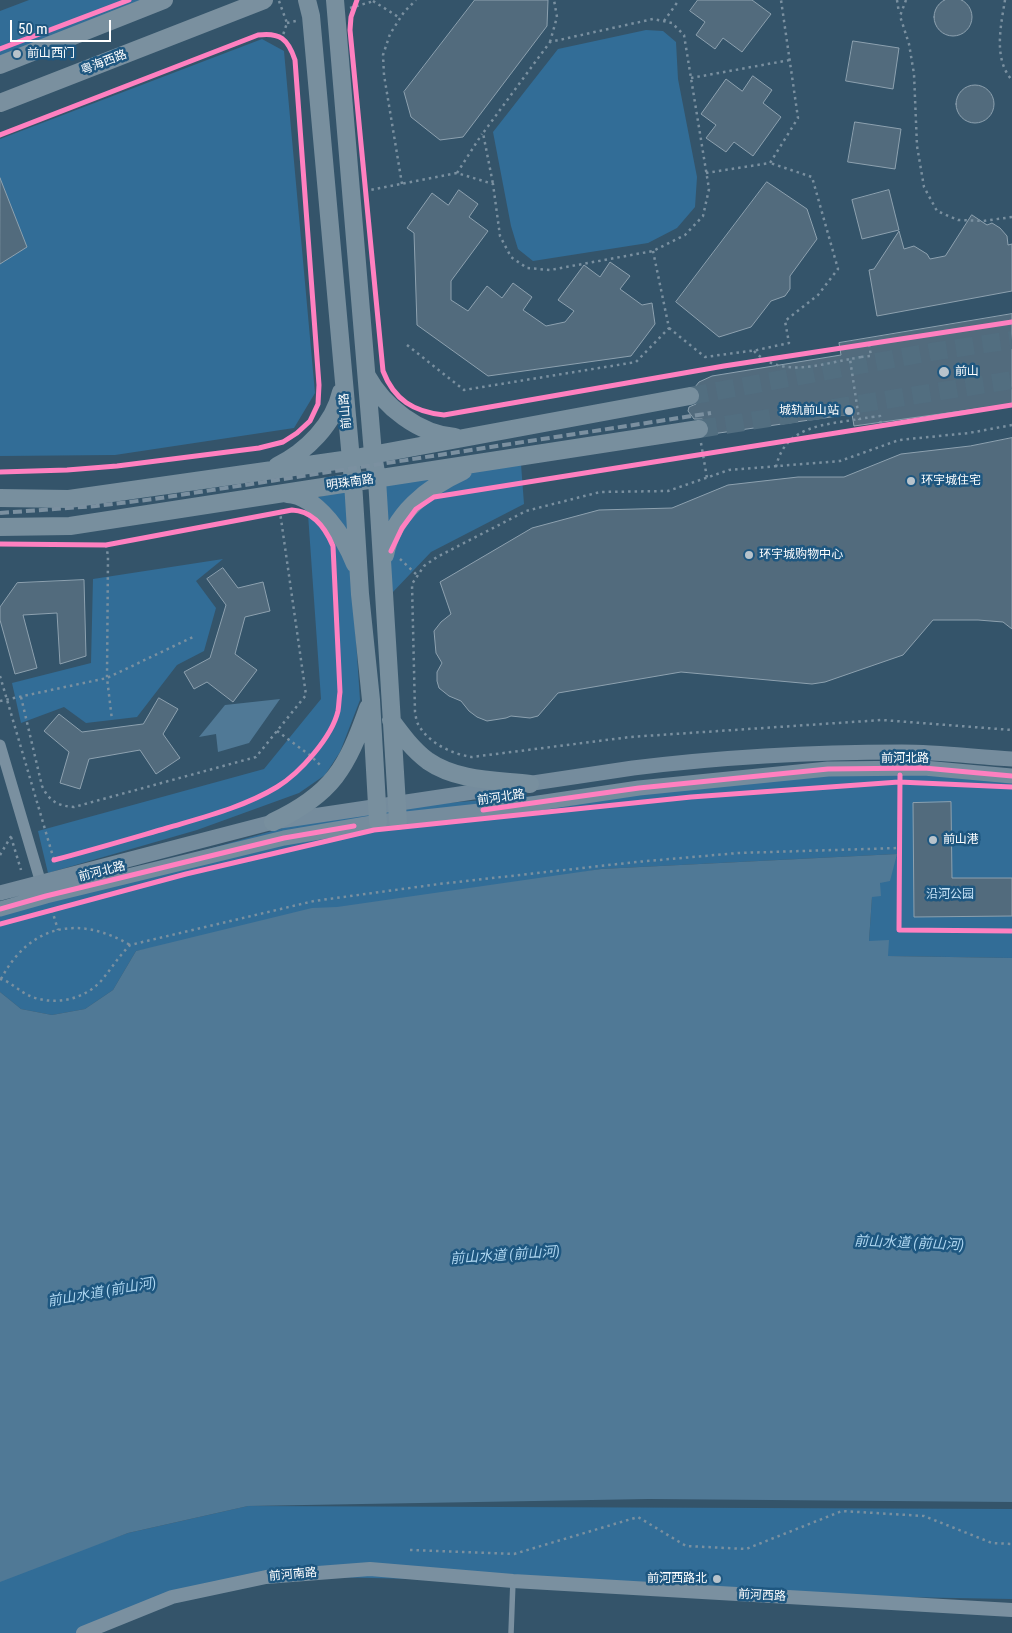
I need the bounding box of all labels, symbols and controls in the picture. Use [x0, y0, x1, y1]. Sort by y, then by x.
scale bar [12, 10, 114, 42]
text: 50 m [18, 20, 48, 38]
place label: 前山西门 [27, 47, 75, 61]
marker: 前山西门 [11, 48, 23, 60]
street label: 粤海西路 [79, 48, 129, 78]
marker: 前山 [937, 365, 951, 379]
place label: 前山 [955, 365, 979, 379]
street label: 前山路 [337, 392, 355, 430]
place label: 城轨前山站 [779, 404, 839, 418]
marker: 城轨前山站 [843, 405, 855, 417]
street label: 明珠南路 [325, 473, 375, 493]
place label: 环宇城住宅 [921, 474, 981, 488]
marker: 环宇城住宅 [905, 475, 917, 487]
place label: 环宇城购物中心 [759, 548, 843, 562]
marker: 环宇城购物中心 [743, 549, 755, 561]
street label: 前河北路 [881, 752, 929, 766]
street label: 前河北路 [476, 788, 526, 808]
place label: 前山港 [943, 833, 979, 847]
marker: 前山港 [927, 834, 939, 846]
street label: 前河北路 [77, 859, 127, 885]
park label: 沿河公园 [926, 888, 974, 902]
water label: 前山水道 (前山河) [854, 1234, 964, 1254]
water label: 前山水道 (前山河) [450, 1244, 560, 1268]
water label: 前山水道 (前山河) [46, 1275, 158, 1311]
street label: 前河南路 [268, 1566, 318, 1584]
place label: 前河西路北 [647, 1572, 707, 1586]
marker: 前河西路北 [711, 1573, 723, 1585]
street label: 前河西路 [738, 1588, 786, 1604]

